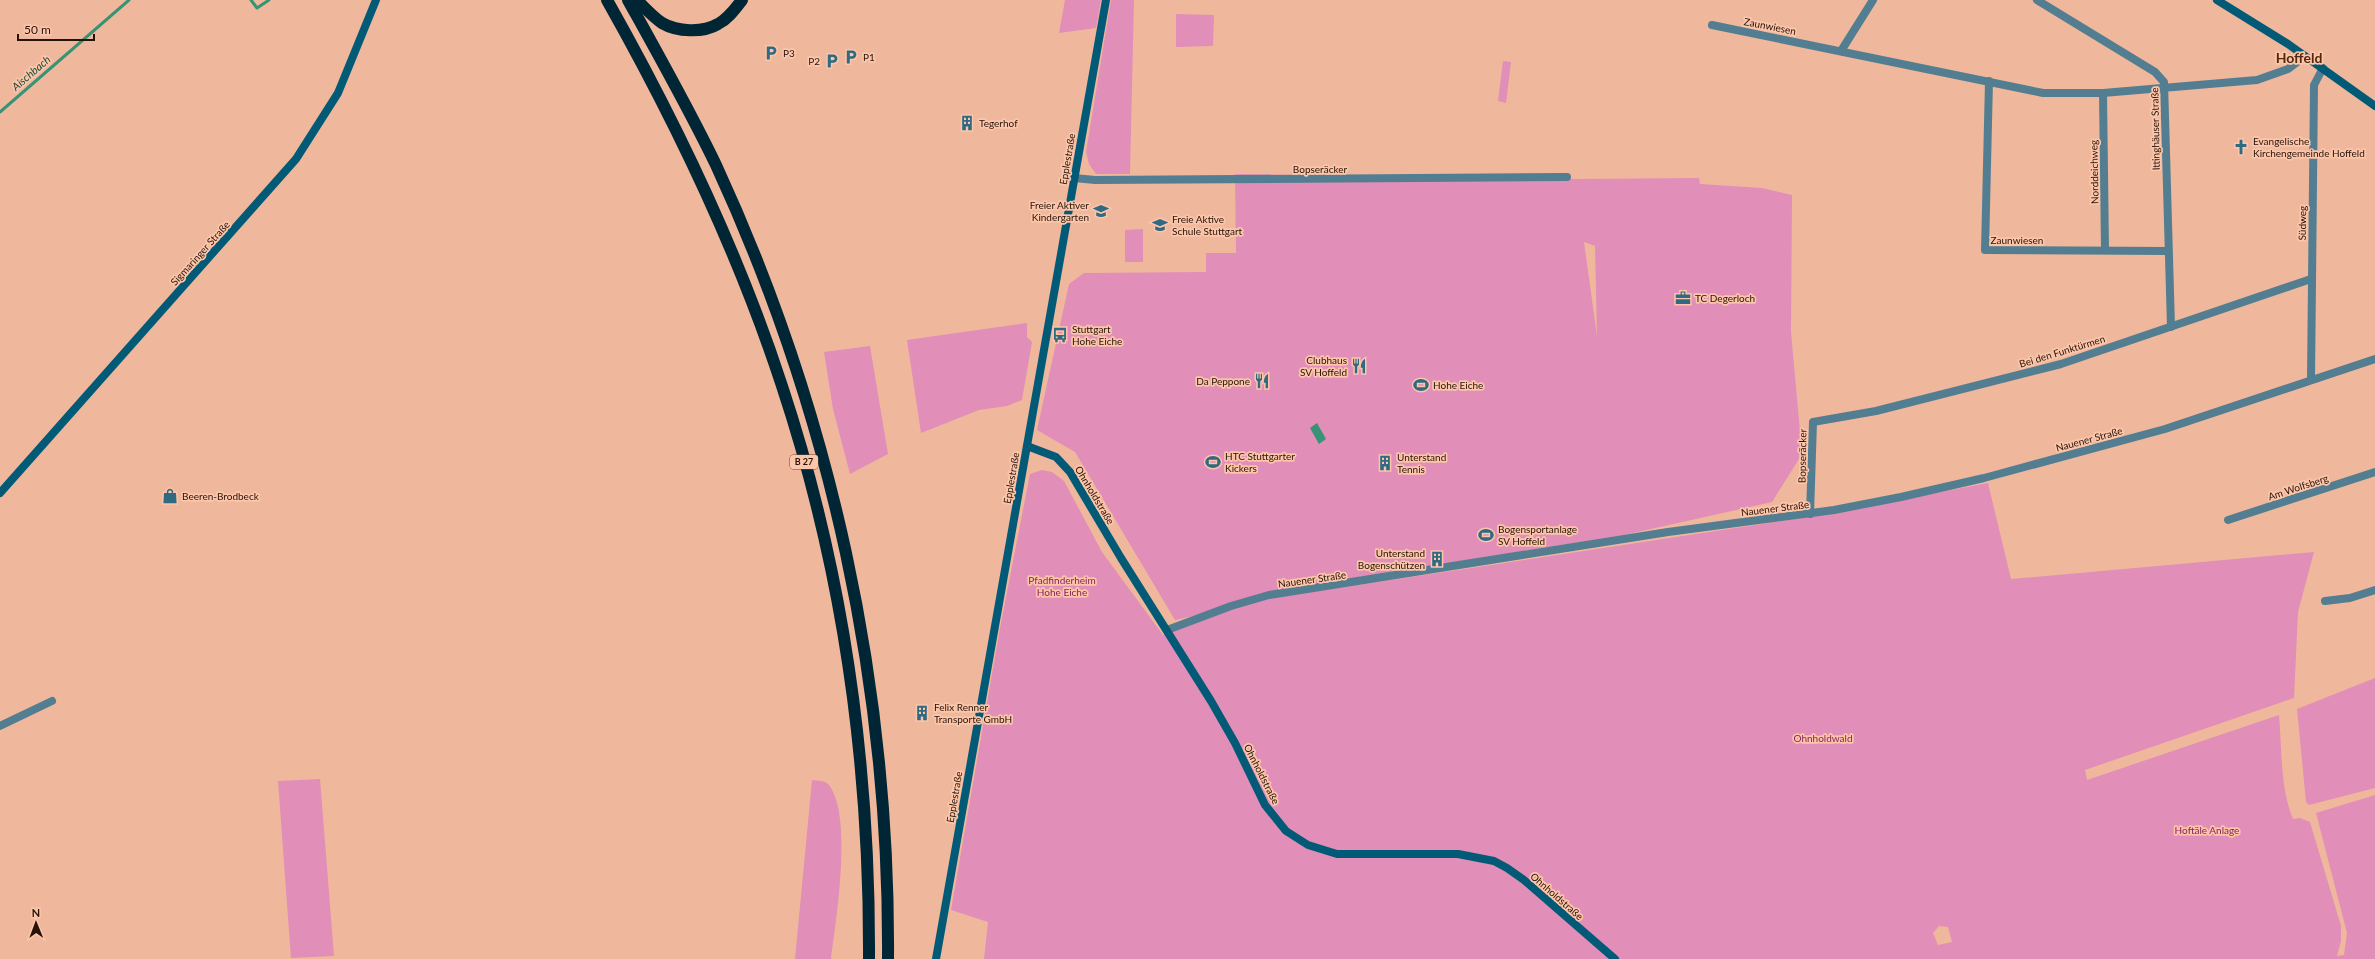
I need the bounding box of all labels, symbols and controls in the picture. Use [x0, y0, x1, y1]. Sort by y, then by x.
street label: Zaunwiesen [1743, 15, 1797, 37]
scale bar [18, 16, 94, 42]
text: 50 m [24, 22, 51, 37]
parking icon: P3 [762, 44, 780, 62]
place label: P3 [783, 47, 795, 59]
parking icon: P1 [842, 48, 860, 66]
district label: Hoffeld [2276, 49, 2322, 66]
place label: P1 [863, 51, 875, 63]
water label: Aischbach [8, 52, 53, 94]
parking icon: P2 [823, 52, 841, 70]
place label: P2 [808, 55, 820, 67]
street label: Ittinghäuser Straße [2148, 87, 2162, 171]
building icon: Tegerhof [958, 114, 976, 132]
place label: Tegerhof [979, 117, 1018, 129]
street label: Epplestraße [1057, 132, 1077, 186]
place label: Evangelische Kirchengemeinde Hoffeld [2253, 135, 2365, 159]
church icon: Evangelische Kirchengemeinde Hoffeld [2232, 138, 2250, 156]
street label: Norddeichweg [2087, 140, 2101, 204]
street label: Bopseräcker [1293, 163, 1348, 175]
place label: Freier Aktiver Kindergarten [1030, 199, 1089, 223]
school or university icon: Freier Aktiver Kindergarten [1092, 202, 1110, 220]
street label: Südweg [2296, 206, 2308, 240]
place label: Freie Aktive Schule Stuttgart [1172, 213, 1243, 237]
school or university icon: Freie Aktive Schule Stuttgart [1151, 216, 1169, 234]
street label: Sigmaringer Straße [168, 218, 232, 288]
street label: Zaunwiesen [1991, 234, 2043, 246]
office icon: TC Degerloch [1674, 289, 1692, 307]
place label: TC Degerloch [1695, 292, 1755, 304]
place label: Stuttgart Hohe Eiche [1072, 323, 1122, 347]
bus stop icon: Stuttgart Hohe Eiche [1051, 326, 1069, 344]
street label: Bei den Funktürmen [2018, 332, 2106, 370]
place label: Clubhaus SV Hoffeld [1300, 354, 1347, 378]
restaurant icon: Clubhaus SV Hoffeld [1350, 357, 1368, 375]
restaurant icon: Da Peppone [1253, 372, 1271, 390]
place label: Da Peppone [1196, 375, 1250, 387]
sports icon: Hohe Eiche [1412, 376, 1430, 394]
place label: Hohe Eiche [1433, 379, 1483, 391]
street label: Nauener Straße [2054, 424, 2124, 454]
street label: Bopseräcker [1796, 428, 1808, 483]
place label: HTC Stuttgarter Kickers [1225, 450, 1295, 474]
street label: Epplestraße [1001, 451, 1021, 505]
place label: Unterstand Tennis [1397, 451, 1446, 475]
sports icon: HTC Stuttgarter Kickers [1204, 453, 1222, 471]
building icon: Unterstand Tennis [1376, 454, 1394, 472]
road number: B 27 [790, 455, 818, 469]
street label: Ohnholdstraße [1073, 464, 1117, 526]
street label: Am Wolfsberg [2266, 472, 2330, 502]
shop icon: Beeren-Brodbeck [161, 487, 179, 505]
place label: Beeren-Brodbeck [182, 490, 260, 502]
street label: Nauener Straße [1740, 498, 1810, 518]
place label: Bogensportanlage SV Hoffeld [1498, 523, 1577, 547]
sports icon: Bogensportanlage SV Hoffeld [1477, 526, 1495, 544]
place label: Unterstand Bogenschützen [1358, 547, 1425, 571]
building icon: Unterstand Bogenschützen [1428, 550, 1446, 568]
street label: Nauener Straße [1277, 568, 1347, 590]
park label: Pfadfinderheim Hohe Eiche [1028, 574, 1096, 598]
place label: Felix Renner Transporte GmbH [934, 701, 1012, 725]
building icon: Felix Renner Transporte GmbH [913, 704, 931, 722]
park label: Ohnholdwald [1793, 732, 1853, 744]
street label: Ohnholdstraße [1242, 742, 1282, 806]
street label: Epplestraße [944, 770, 964, 824]
park label: Hoftäle Anlage [2175, 824, 2239, 836]
street label: Ohnholdstraße [1528, 870, 1586, 922]
north arrow [16, 903, 56, 943]
text: N [31, 906, 40, 919]

